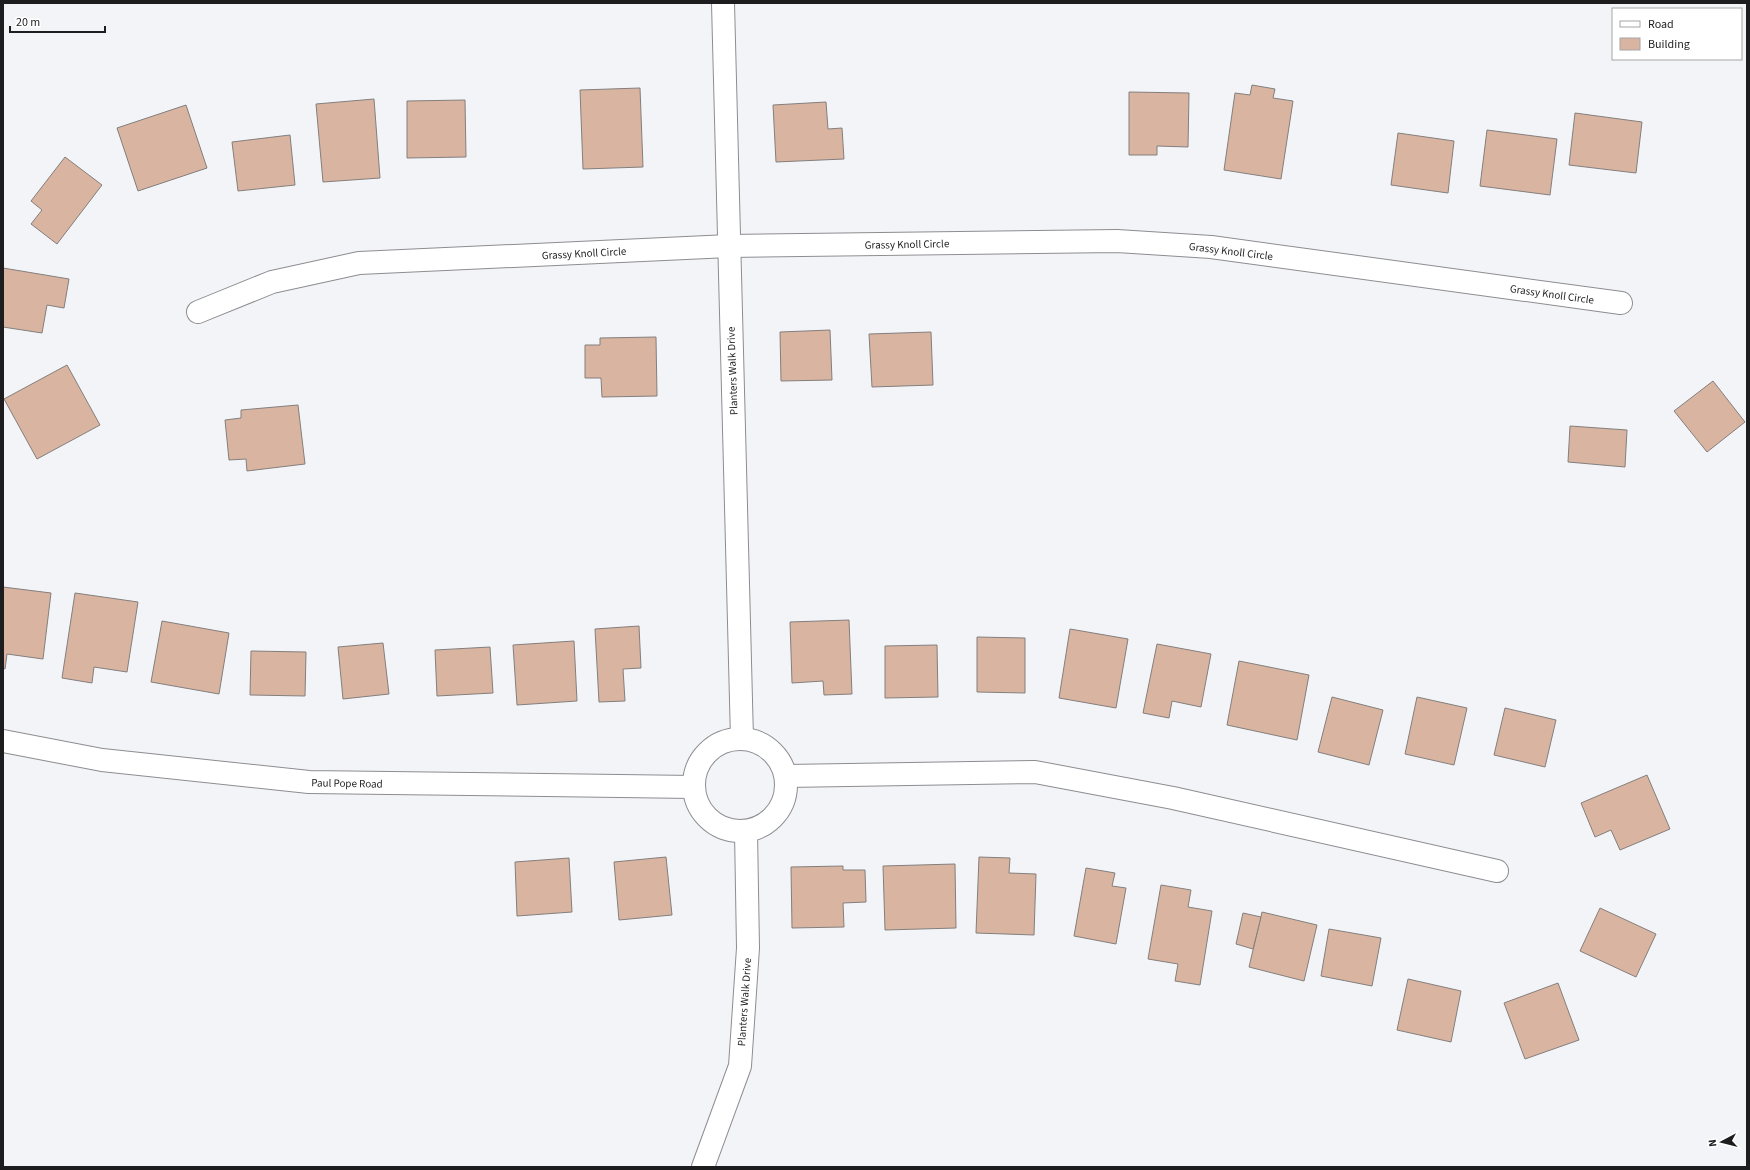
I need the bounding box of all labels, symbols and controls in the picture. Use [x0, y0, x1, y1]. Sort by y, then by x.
scale bar [10, 8, 105, 34]
legend [1612, 8, 1742, 60]
text: 20 m [16, 14, 40, 31]
text: Road [1648, 16, 1674, 33]
text: Building [1648, 36, 1690, 53]
street label: Grassy Knoll Circle [865, 236, 950, 253]
street label: Grassy Knoll Circle [1188, 239, 1274, 264]
street label: Grassy Knoll Circle [541, 244, 627, 263]
street label: Grassy Knoll Circle [1509, 281, 1595, 308]
street label: Planters Walk Drive [723, 326, 742, 415]
street label: Paul Pope Road [311, 775, 383, 792]
street label: Planters Walk Drive [734, 957, 755, 1047]
north arrow [1702, 1122, 1742, 1162]
text: N [1705, 1139, 1720, 1148]

